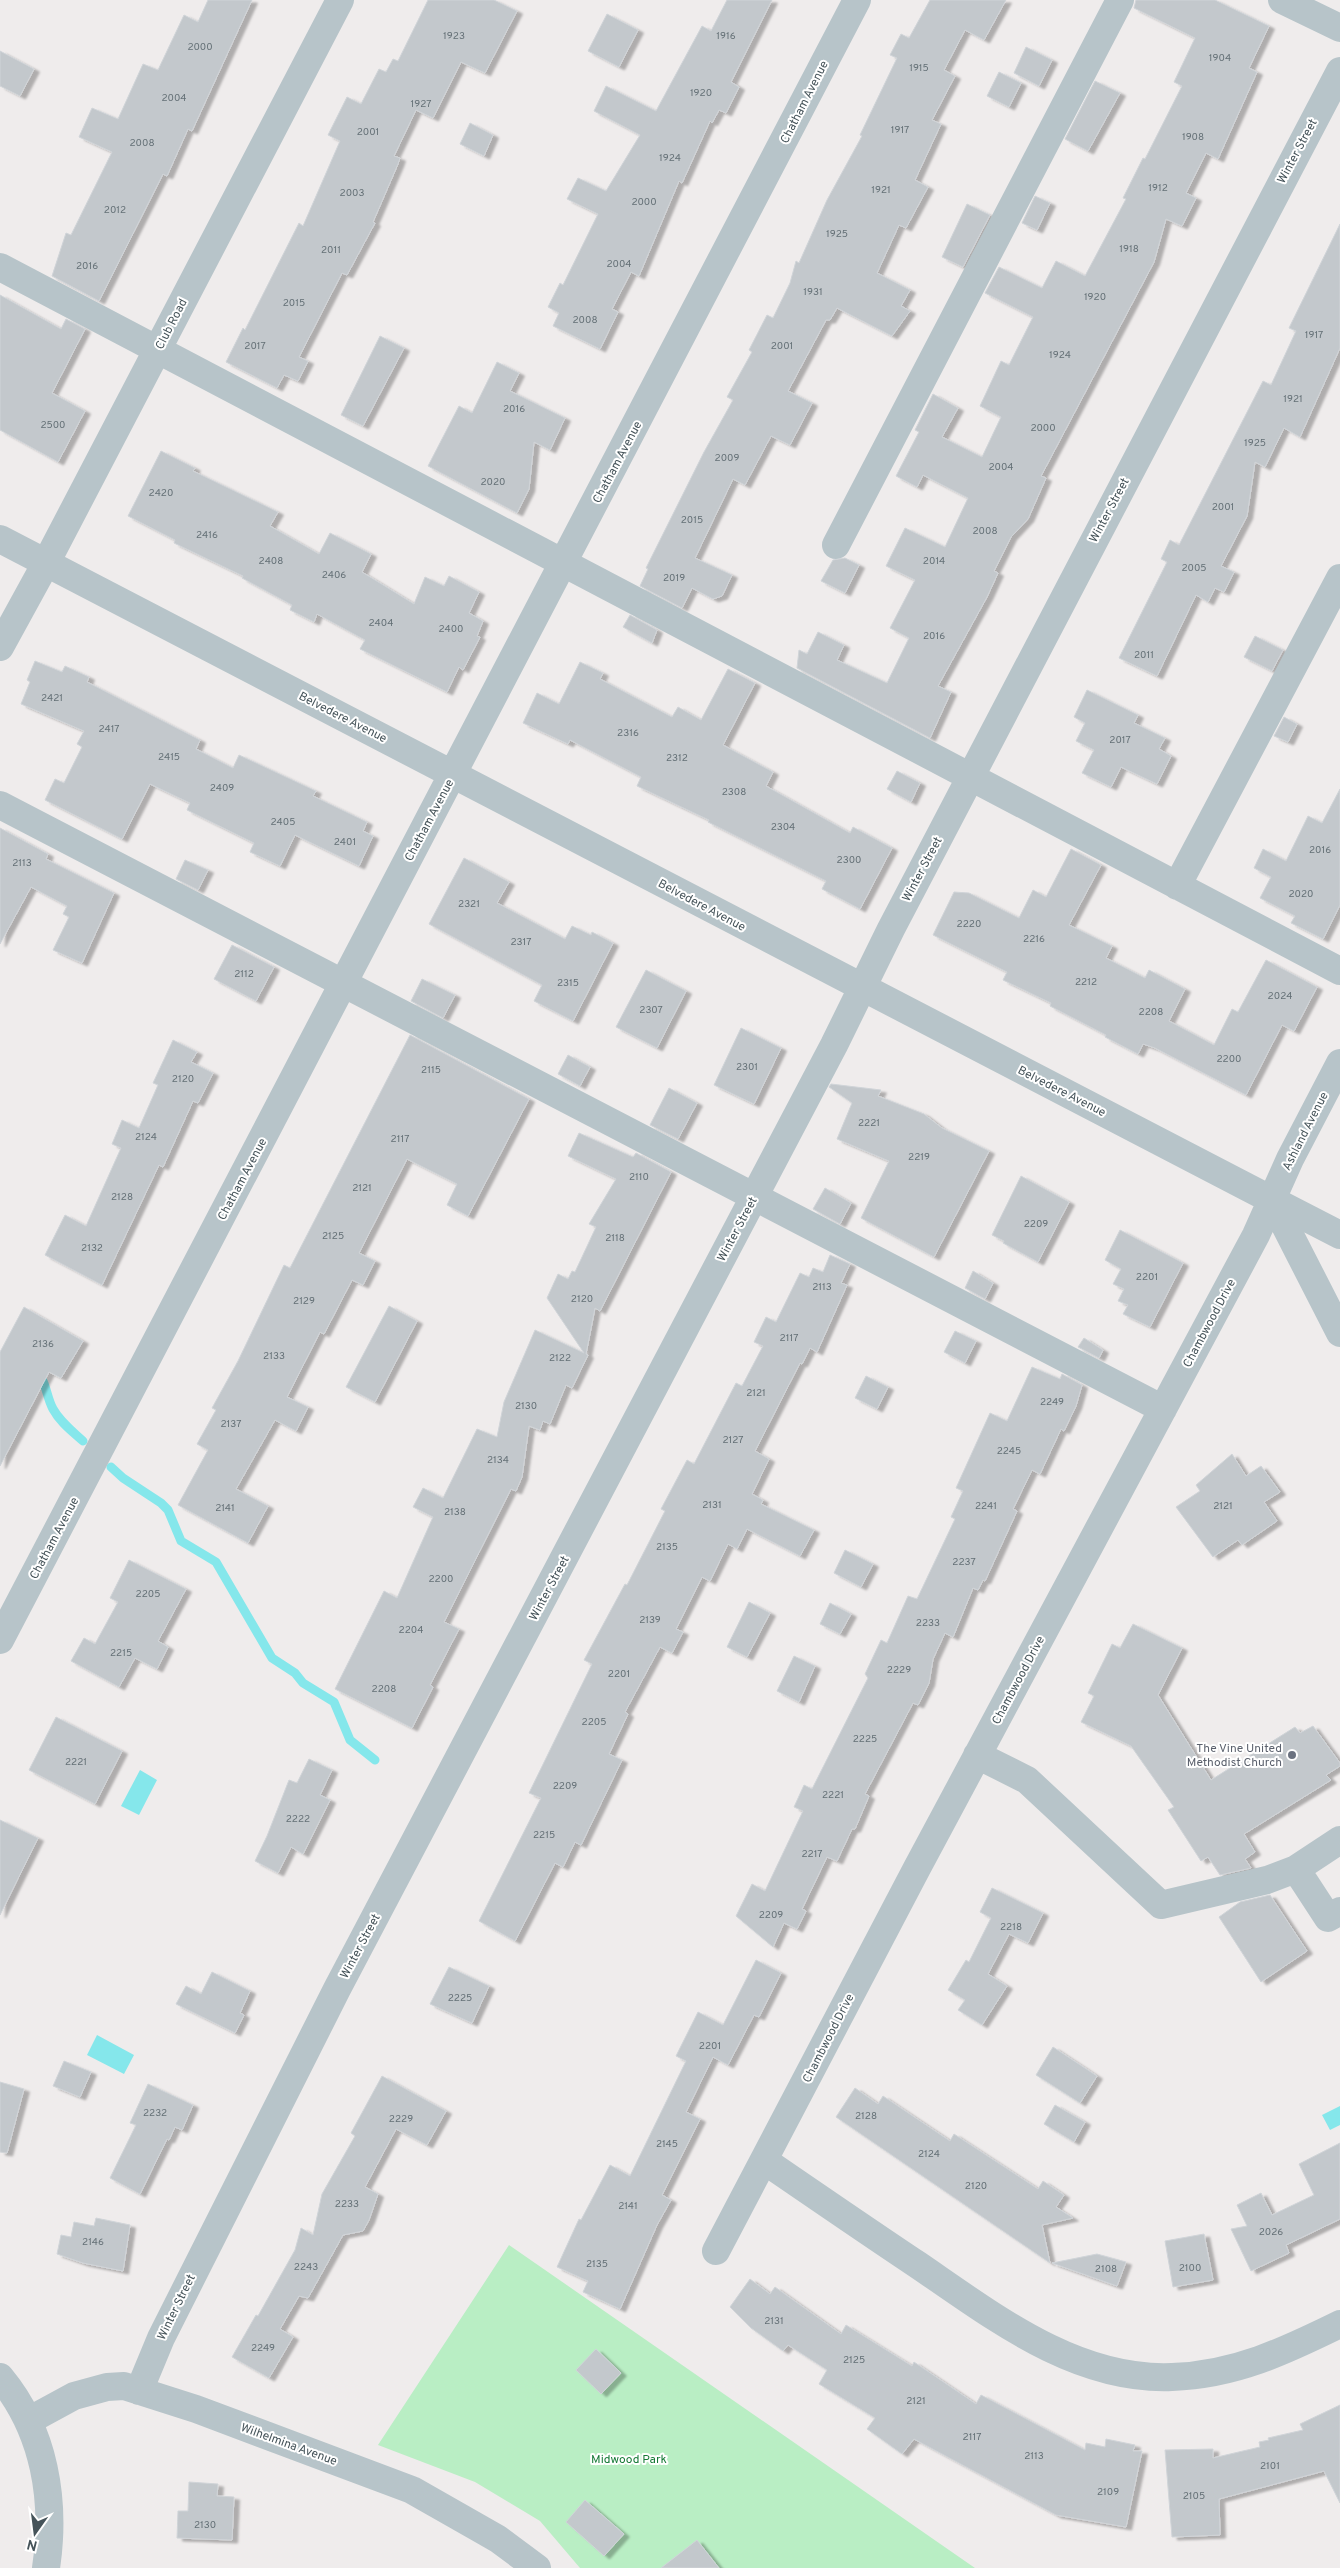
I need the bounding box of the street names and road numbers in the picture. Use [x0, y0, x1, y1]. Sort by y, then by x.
street label: Chatham Avenue [777, 58, 833, 147]
street label: Winter Street [1274, 116, 1322, 187]
street label: Club Road [152, 296, 192, 353]
street label: Chatham Avenue [589, 419, 646, 506]
street label: Winter Street [1086, 475, 1134, 546]
street label: Belvedere Avenue [296, 689, 389, 747]
street label: Chatham Avenue [401, 777, 458, 864]
street label: Winter Street [899, 834, 947, 905]
street label: Belvedere Avenue [655, 876, 748, 936]
street label: Belvedere Avenue [1015, 1063, 1108, 1121]
street label: Ashland Avenue [1279, 1089, 1333, 1174]
street label: Chatham Avenue [214, 1136, 271, 1223]
street label: Winter Street [714, 1194, 762, 1265]
street label: Chambwood Drive [1180, 1276, 1240, 1371]
street label: Chatham Avenue [26, 1495, 83, 1582]
street label: Winter Street [526, 1553, 574, 1624]
street label: Chambwood Drive [989, 1633, 1049, 1728]
street label: Winter Street [337, 1911, 385, 1982]
street label: Chambwood Drive [799, 1991, 858, 2086]
street label: Winter Street [154, 2272, 200, 2343]
street label: Wilhelmina Avenue [238, 2420, 339, 2470]

